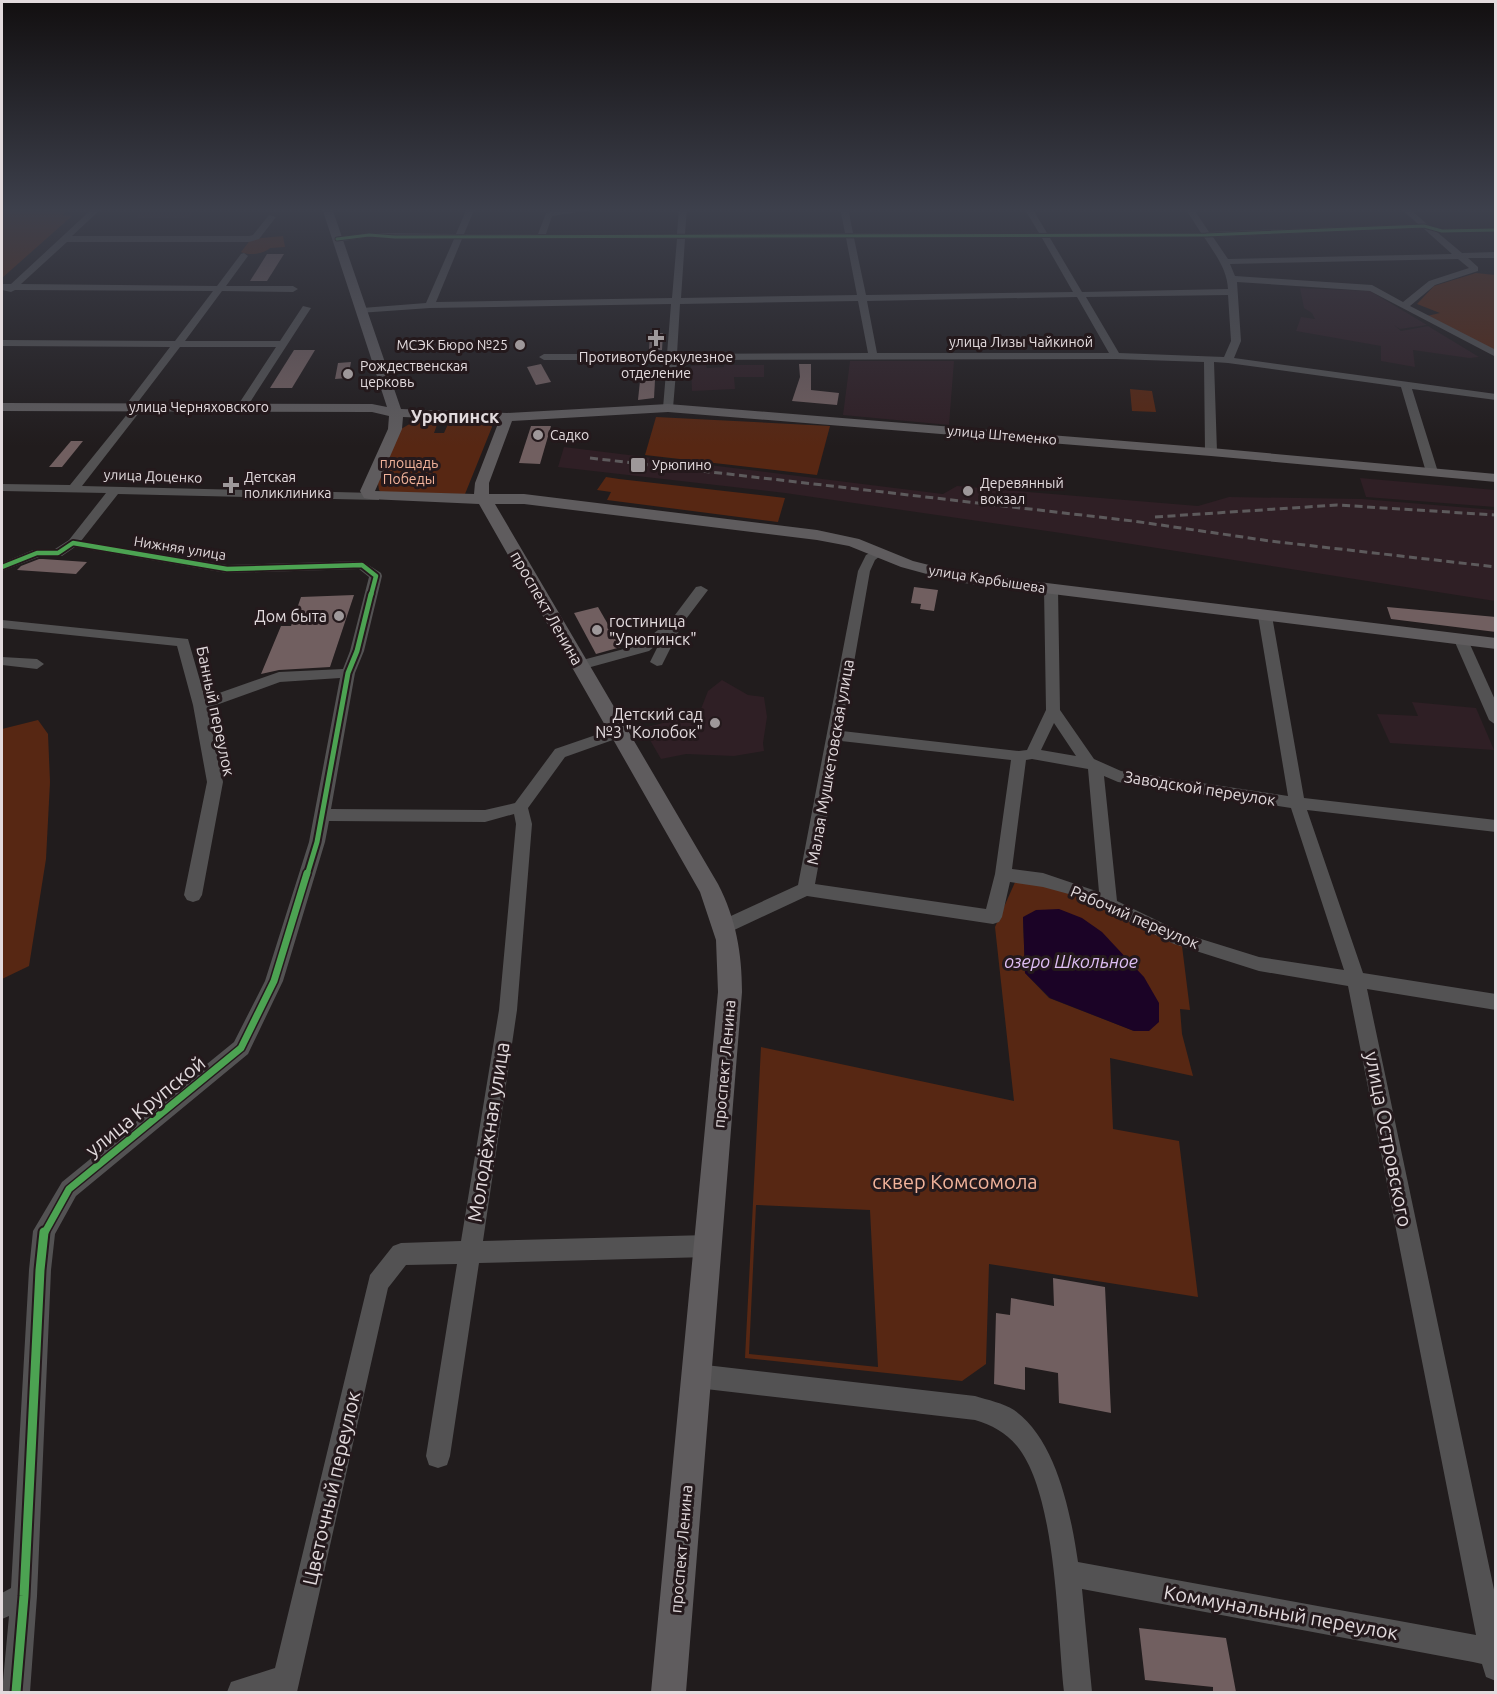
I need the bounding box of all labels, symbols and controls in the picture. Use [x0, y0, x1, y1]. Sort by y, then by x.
marker: Противотуберкулезное отделение [647, 329, 665, 347]
street label: улица Лизы Чайкиной [949, 334, 1093, 350]
place label: МСЭК Бюро №25 [396, 337, 508, 353]
marker: МСЭК Бюро №25 [513, 338, 527, 352]
place label: Противотуберкулезное отделение [579, 349, 733, 381]
place label: Рождественская церковь [360, 358, 468, 390]
marker: Рождественская церковь [341, 367, 355, 381]
street label: улица Черняховского [129, 399, 269, 415]
district label: Урюпинск [411, 406, 500, 426]
street label: улица Штеменко [946, 422, 1058, 448]
place label: Садко [550, 427, 589, 443]
marker: Садко [531, 428, 545, 442]
park label: площадь Победы [380, 455, 438, 487]
marker: Урюпино [629, 456, 647, 474]
place label: Урюпино [652, 457, 712, 473]
street label: улица Доценко [103, 466, 203, 486]
place label: Детская поликлиника [244, 469, 332, 501]
place label: Деревянный вокзал [980, 475, 1064, 507]
marker: Детская поликлиника [222, 476, 240, 494]
marker: Деревянный вокзал [961, 484, 975, 498]
street label: Нижняя улица [133, 533, 227, 563]
street label: проспект Ленина [507, 548, 587, 668]
street label: улица Карбышева [927, 562, 1047, 596]
place label: Дом быта [255, 607, 327, 625]
marker: Дом быта [332, 609, 346, 623]
place label: гостиница "Урюпинск" [609, 612, 697, 648]
marker: гостиница "Урюпинск" [590, 623, 604, 637]
street label: Банный переулок [193, 644, 239, 778]
street label: Малая Мушкетовская улица [803, 658, 857, 866]
place label: Детский сад №3 "Колобок" [595, 705, 703, 741]
marker: Детский сад №3 "Колобок" [708, 716, 722, 730]
street label: Заводской переулок [1123, 767, 1277, 809]
street label: Рабочий переулок [1068, 882, 1202, 952]
water label: озеро Школьное [1004, 951, 1138, 971]
street label: проспект Ленина [709, 999, 739, 1129]
street label: Молодёжная улица [462, 1040, 514, 1224]
street label: улица Островского [1361, 1049, 1417, 1229]
street label: улица Крупской [81, 1051, 209, 1161]
park label: сквер Комсомола [872, 1170, 1038, 1193]
street label: Цветочный переулок [297, 1389, 365, 1587]
street label: проспект Ленина [666, 1484, 696, 1614]
street label: Коммунальный переулок [1162, 1580, 1400, 1644]

